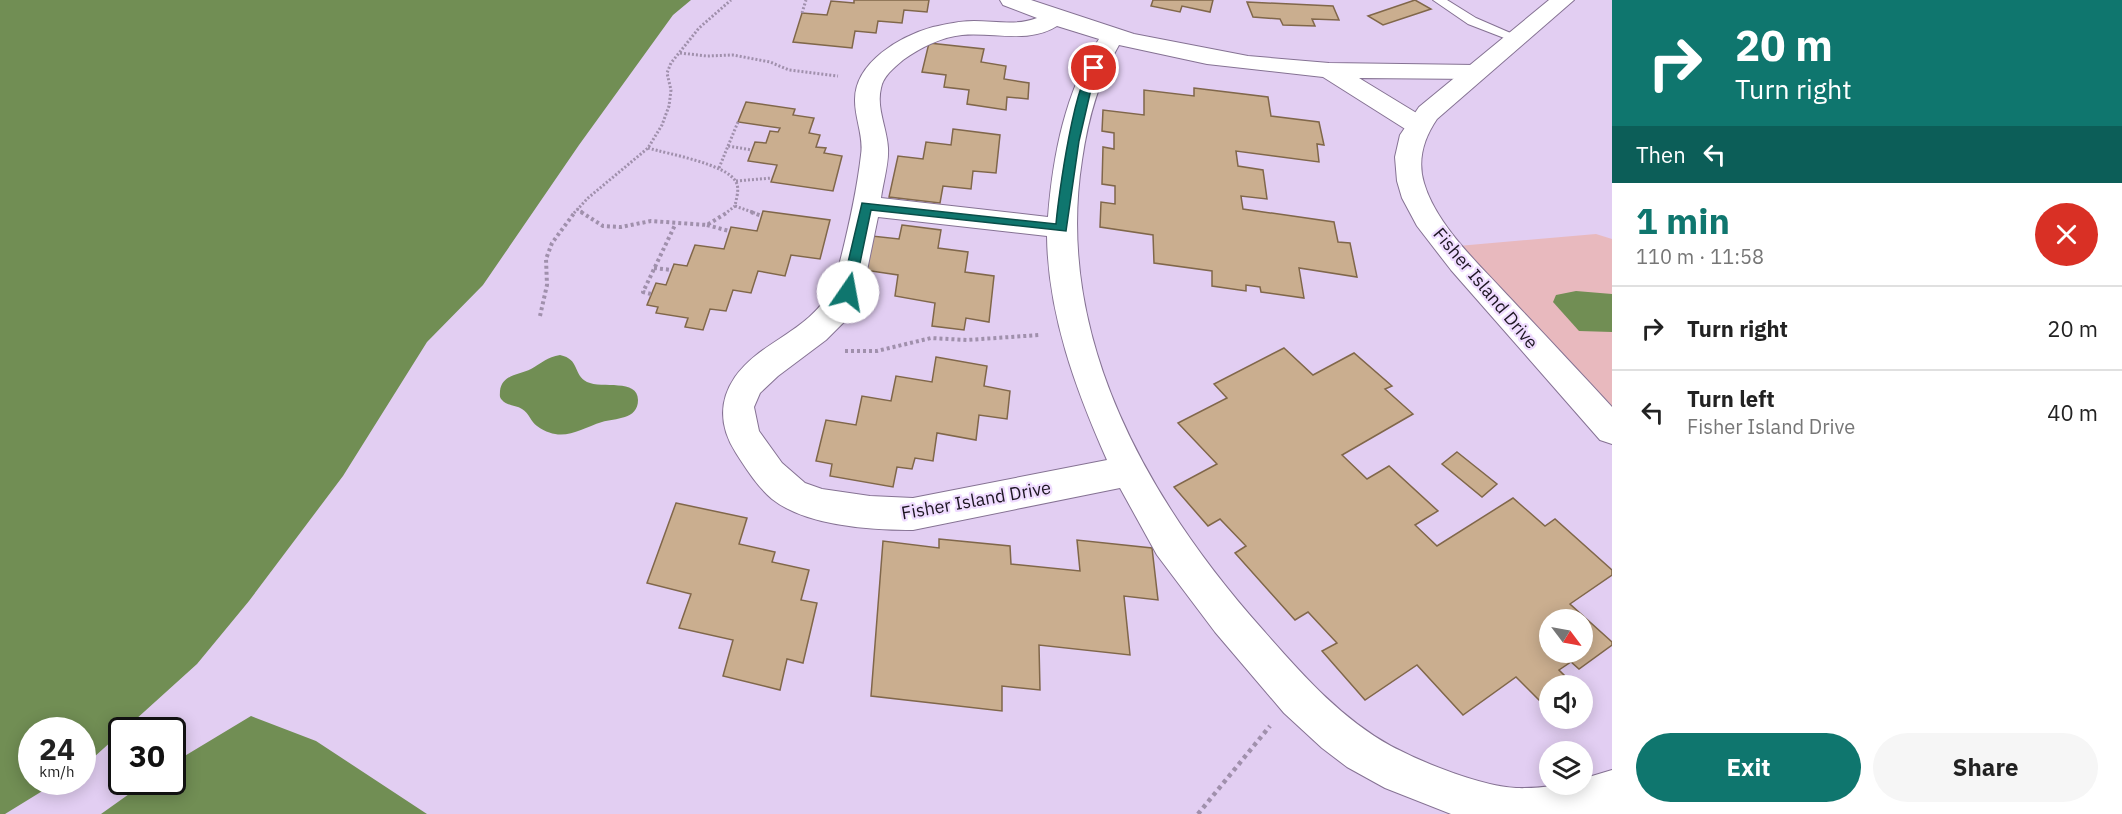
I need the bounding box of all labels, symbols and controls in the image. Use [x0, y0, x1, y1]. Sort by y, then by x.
text: 20 m [1735, 18, 1833, 73]
icon: right [1636, 24, 1714, 102]
pin [1068, 42, 1119, 93]
icon: arrive [1077, 51, 1110, 84]
text: Turn right [1735, 71, 1852, 106]
icon: left [1698, 138, 1731, 171]
text: Then [1636, 140, 1686, 169]
text: 1 min [1636, 197, 1730, 244]
button: close [2035, 203, 2098, 266]
street label: Fisher Island Drive [1429, 223, 1544, 353]
text: 110 m · 11:58 [1636, 243, 1764, 270]
position arrow [816, 260, 880, 324]
icon: right [1636, 312, 1669, 345]
text: Turn right [1687, 314, 1788, 343]
text: 20 m [2047, 314, 2098, 343]
text: Turn left [1687, 384, 1775, 413]
icon: left [1636, 396, 1669, 429]
text: 40 m [2047, 398, 2098, 427]
text: Fisher Island Drive [1687, 413, 1855, 440]
street label: Fisher Island Drive [899, 476, 1053, 524]
north arrow [1539, 609, 1593, 663]
map controls [1539, 609, 1593, 795]
button: sound [1539, 675, 1593, 729]
speed limit sign: 30 [108, 717, 186, 795]
text: 24 [39, 729, 75, 768]
button: Exit [1636, 733, 1861, 802]
button: Share [1873, 733, 2098, 802]
button: layers [1539, 741, 1593, 795]
text: km/h [39, 762, 75, 781]

